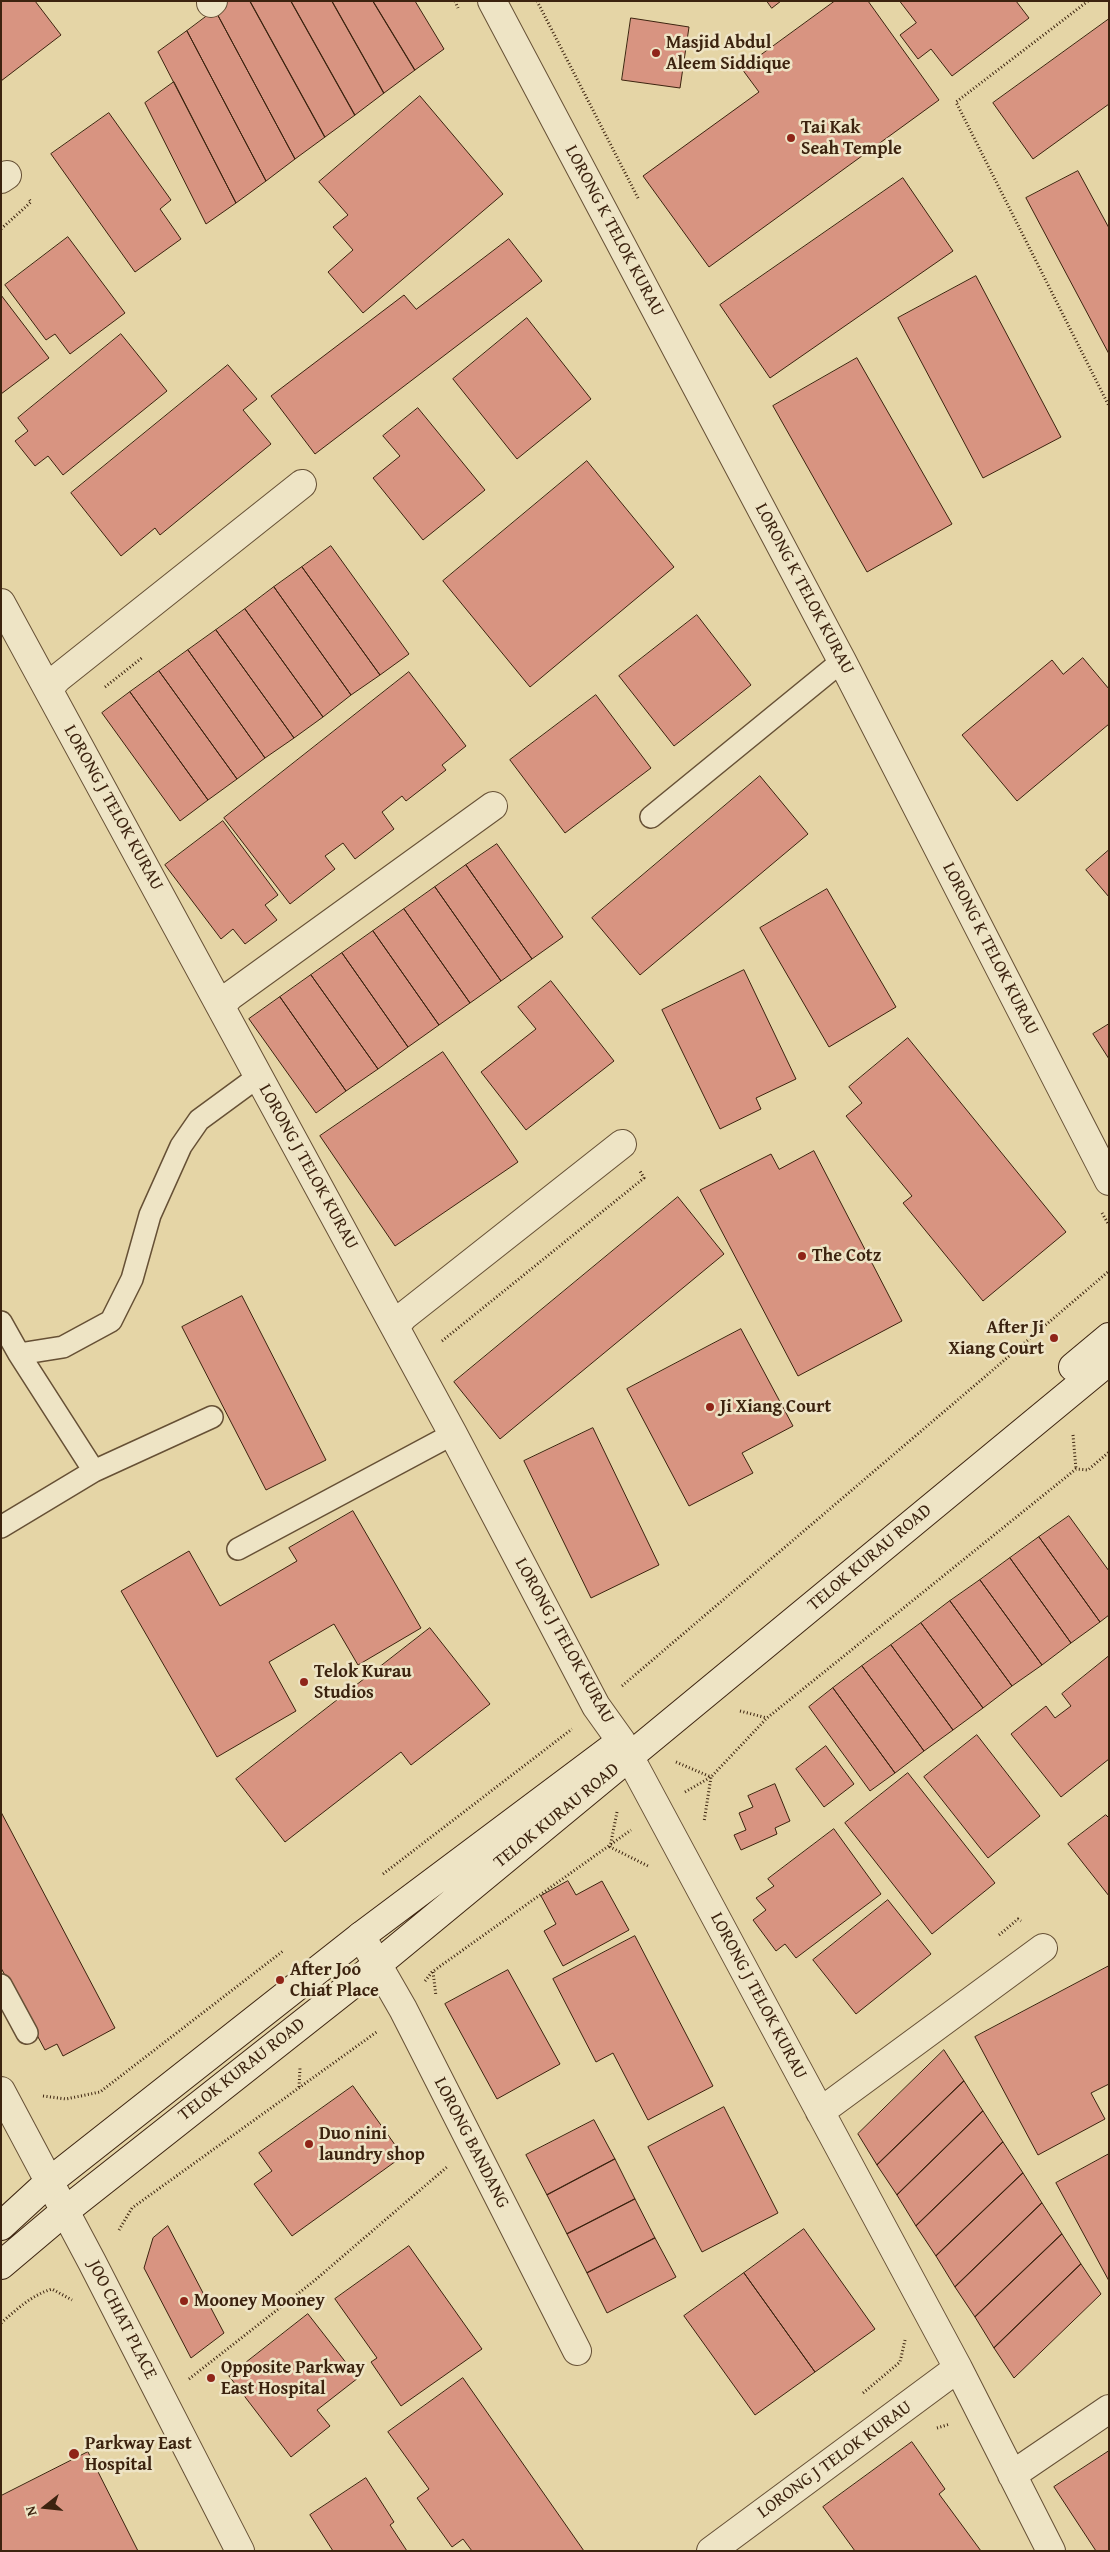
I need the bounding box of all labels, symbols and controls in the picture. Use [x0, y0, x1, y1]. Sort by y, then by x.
place label: Masjid Abdul Aleem Siddique [666, 32, 791, 74]
marker: Masjid Abdul Aleem Siddique [650, 47, 662, 59]
place label: Tai Kak Seah Temple [801, 117, 902, 160]
marker: Tai Kak Seah Temple [785, 132, 797, 144]
street label: LORONG K TELOK KURAU [560, 142, 668, 320]
street label: LORONG K TELOK KURAU [750, 500, 858, 678]
street label: LORONG J TELOK KURAU [59, 722, 167, 894]
street label: LORONG K TELOK KURAU [937, 859, 1043, 1039]
street label: LORONG J TELOK KURAU [254, 1081, 362, 1253]
place label: The Cotz [812, 1245, 881, 1267]
marker: The Cotz [796, 1250, 808, 1262]
place label: After Ji Xiang Court [949, 1317, 1044, 1360]
marker: After Ji Xiang Court [1048, 1332, 1060, 1344]
place label: Ji Xiang Court [720, 1396, 831, 1418]
marker: Ji Xiang Court [704, 1401, 716, 1413]
street label: TELOK KURAU ROAD [804, 1500, 936, 1616]
street label: LORONG J TELOK KURAU [510, 1555, 618, 1727]
place label: Telok Kurau Studios [314, 1661, 411, 1704]
marker: Telok Kurau Studios [298, 1676, 310, 1688]
street label: TELOK KURAU ROAD [490, 1759, 624, 1873]
street label: LORONG J TELOK KURAU [705, 1909, 811, 2083]
place label: After Joo Chiat Place [290, 1959, 379, 2002]
marker: After Joo Chiat Place [274, 1974, 286, 1986]
street label: TELOK KURAU ROAD [174, 2014, 310, 2126]
street label: LORONG BANDANG [429, 2074, 513, 2212]
place label: Duo nini laundry shop [319, 2123, 425, 2166]
marker: Duo nini laundry shop [303, 2138, 315, 2150]
street label: JOO CHIAT PLACE [83, 2257, 161, 2383]
place label: Mooney Mooney [194, 2290, 325, 2312]
marker: Mooney Mooney [178, 2295, 190, 2307]
place label: Opposite Parkway East Hospital [221, 2357, 365, 2400]
marker: Opposite Parkway East Hospital [205, 2372, 217, 2384]
street label: LORONG J TELOK KURAU [754, 2397, 916, 2523]
place label: Parkway East Hospital [85, 2433, 192, 2476]
marker: Parkway East Hospital [67, 2447, 81, 2461]
north arrow [20, 2482, 70, 2532]
text: N [20, 2504, 41, 2518]

